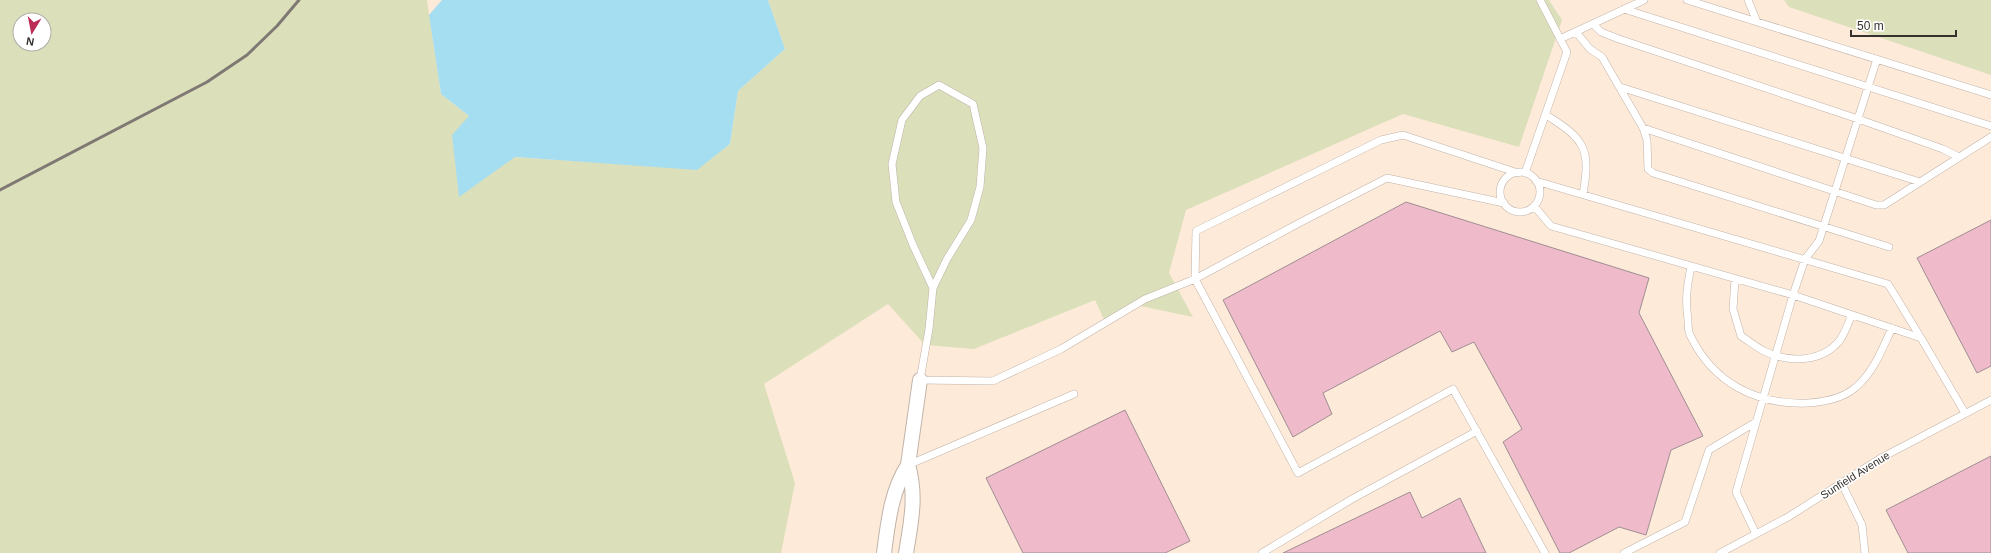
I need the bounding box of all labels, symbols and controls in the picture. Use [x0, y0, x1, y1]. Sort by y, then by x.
north arrow [12, 12, 52, 52]
scale bar [1851, 12, 1956, 38]
text: 50 m [1857, 19, 1884, 33]
text: N [25, 35, 35, 48]
street label: Sunfield Avenue [1818, 449, 1892, 501]

